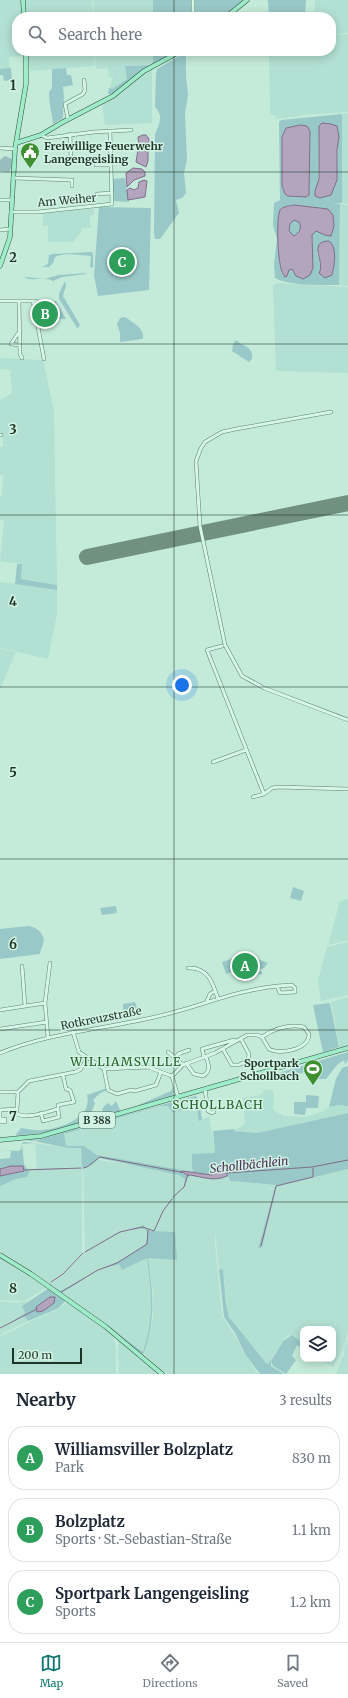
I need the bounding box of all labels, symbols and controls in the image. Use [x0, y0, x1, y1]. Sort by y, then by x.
search box [12, 12, 336, 56]
icon: search [26, 23, 48, 45]
text: Search here [58, 25, 142, 44]
text: 1 [10, 77, 16, 94]
place label: Freiwillige Feuerwehr Langengeisling [44, 139, 163, 166]
public building icon: Freiwillige Feuerwehr Langengeisling [19, 141, 41, 169]
street label: Am Weiher [36, 190, 97, 210]
pin: C [109, 247, 135, 277]
text: 2 [9, 249, 17, 266]
pin: B [32, 299, 58, 329]
text: 3 [9, 421, 17, 438]
text: 4 [9, 593, 18, 610]
your location [172, 675, 192, 695]
text: 5 [9, 764, 17, 781]
text: 6 [9, 936, 17, 953]
pin: A [232, 951, 258, 981]
street label: Rotkreuzstraße [59, 1003, 143, 1033]
district label: WILLIAMSVILLE [69, 1054, 182, 1069]
place label: Sportpark Schollbach [240, 1056, 300, 1083]
sports icon: Sportpark Schollbach [302, 1058, 324, 1086]
district label: SCHOLLBACH [172, 1097, 264, 1112]
text: 7 [9, 1108, 17, 1125]
road number: B 388 [79, 1112, 115, 1128]
water label: Schollbächlein [209, 1153, 289, 1176]
text: 8 [9, 1280, 17, 1297]
map controls [300, 1326, 336, 1362]
button: layers [300, 1326, 336, 1362]
scale bar [12, 1346, 82, 1365]
text: 200 m [18, 1348, 52, 1362]
text: Nearby [16, 1389, 76, 1411]
text: 3 results [279, 1392, 332, 1409]
text: Williamsviller Bolzplatz [55, 1440, 233, 1459]
text: A [25, 1450, 35, 1467]
text: 830 m [292, 1450, 331, 1467]
text: Park [55, 1459, 84, 1476]
text: Bolzplatz [55, 1512, 125, 1531]
text: B [25, 1522, 35, 1539]
text: 1.1 km [292, 1522, 331, 1539]
text: Sports · St.-Sebastian-Straße [55, 1531, 232, 1548]
text: Sportpark Langengeisling [55, 1584, 249, 1603]
text: C [26, 1594, 34, 1611]
text: 1.2 km [290, 1594, 331, 1611]
text: Sports [55, 1603, 96, 1620]
tab: Map [40, 1652, 63, 1690]
tab: Directions [143, 1652, 198, 1690]
tab: Saved [277, 1652, 308, 1690]

